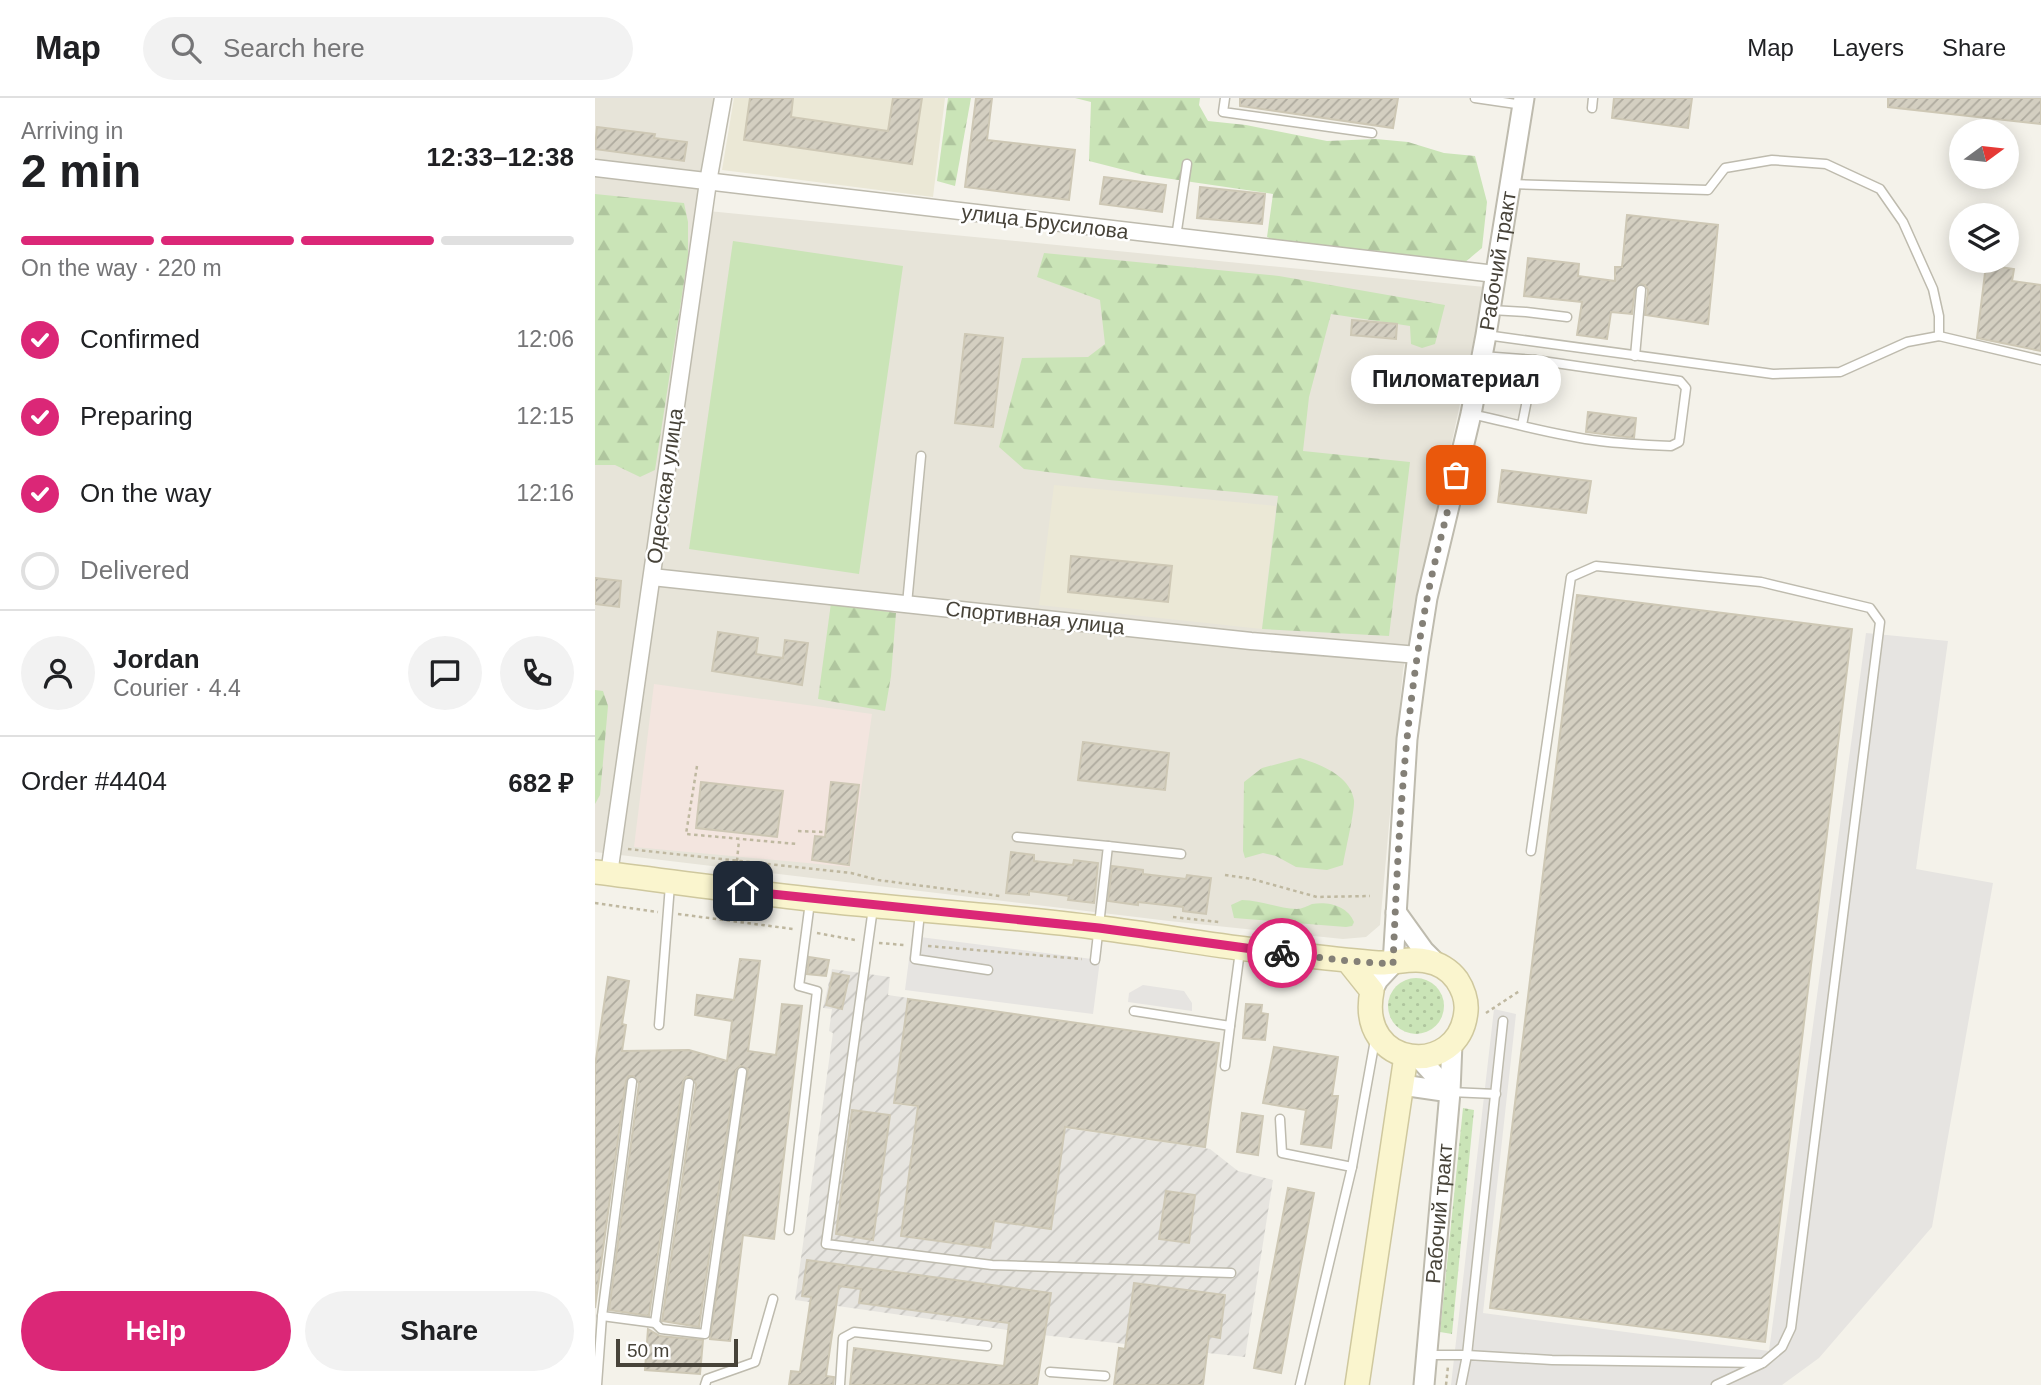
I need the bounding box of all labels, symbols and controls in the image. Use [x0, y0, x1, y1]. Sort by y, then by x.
search box [143, 17, 633, 80]
text: Map [35, 29, 101, 66]
icon: search [167, 29, 205, 67]
text: Search here [223, 33, 365, 63]
text: Map [1747, 34, 1794, 61]
text: Layers [1832, 34, 1904, 61]
text: Share [1942, 34, 2006, 61]
text: Arriving in [21, 118, 123, 144]
north arrow [1949, 119, 2019, 189]
map controls [1949, 119, 2019, 273]
text: 12:33–12:38 [427, 142, 574, 172]
text: 2 min [21, 145, 141, 197]
street label: Рабочий тракт [1475, 189, 1520, 332]
street label: улица Брусилова [960, 200, 1130, 243]
button: layers [1949, 203, 2019, 273]
text: On the way · 220 m [21, 255, 222, 281]
icon: check [21, 321, 59, 359]
text: Confirmed [80, 324, 200, 354]
text: 12:06 [516, 326, 574, 352]
callout: Пиломатериал [1351, 356, 1561, 405]
text: Пиломатериал [1372, 366, 1540, 392]
icon: check [21, 398, 59, 436]
text: Preparing [80, 401, 193, 431]
text: 12:15 [516, 403, 574, 429]
street label: Одесская улица [642, 406, 687, 565]
pin [1426, 445, 1486, 505]
icon: bag [1437, 456, 1475, 494]
icon: check [21, 475, 59, 513]
text: On the way [80, 478, 212, 508]
text: 12:16 [516, 480, 574, 506]
text: Delivered [80, 555, 190, 585]
street label: Спортивная улица [944, 597, 1126, 638]
button: person [21, 636, 95, 710]
button: chat [408, 636, 482, 710]
button: phone [500, 636, 574, 710]
text: Jordan [113, 644, 200, 674]
text: Courier · 4.4 [113, 675, 241, 701]
text: Order #4404 [21, 766, 167, 796]
text: 682 ₽ [508, 768, 574, 798]
pin [713, 861, 773, 921]
icon: home [724, 872, 762, 910]
courier [1247, 918, 1317, 988]
icon: bike [1263, 934, 1301, 972]
street label: Рабочий тракт [1421, 1142, 1456, 1285]
button: Help [21, 1291, 291, 1371]
button: Share [305, 1291, 574, 1371]
scale bar [616, 1336, 739, 1368]
text: 50 m [627, 1340, 669, 1361]

